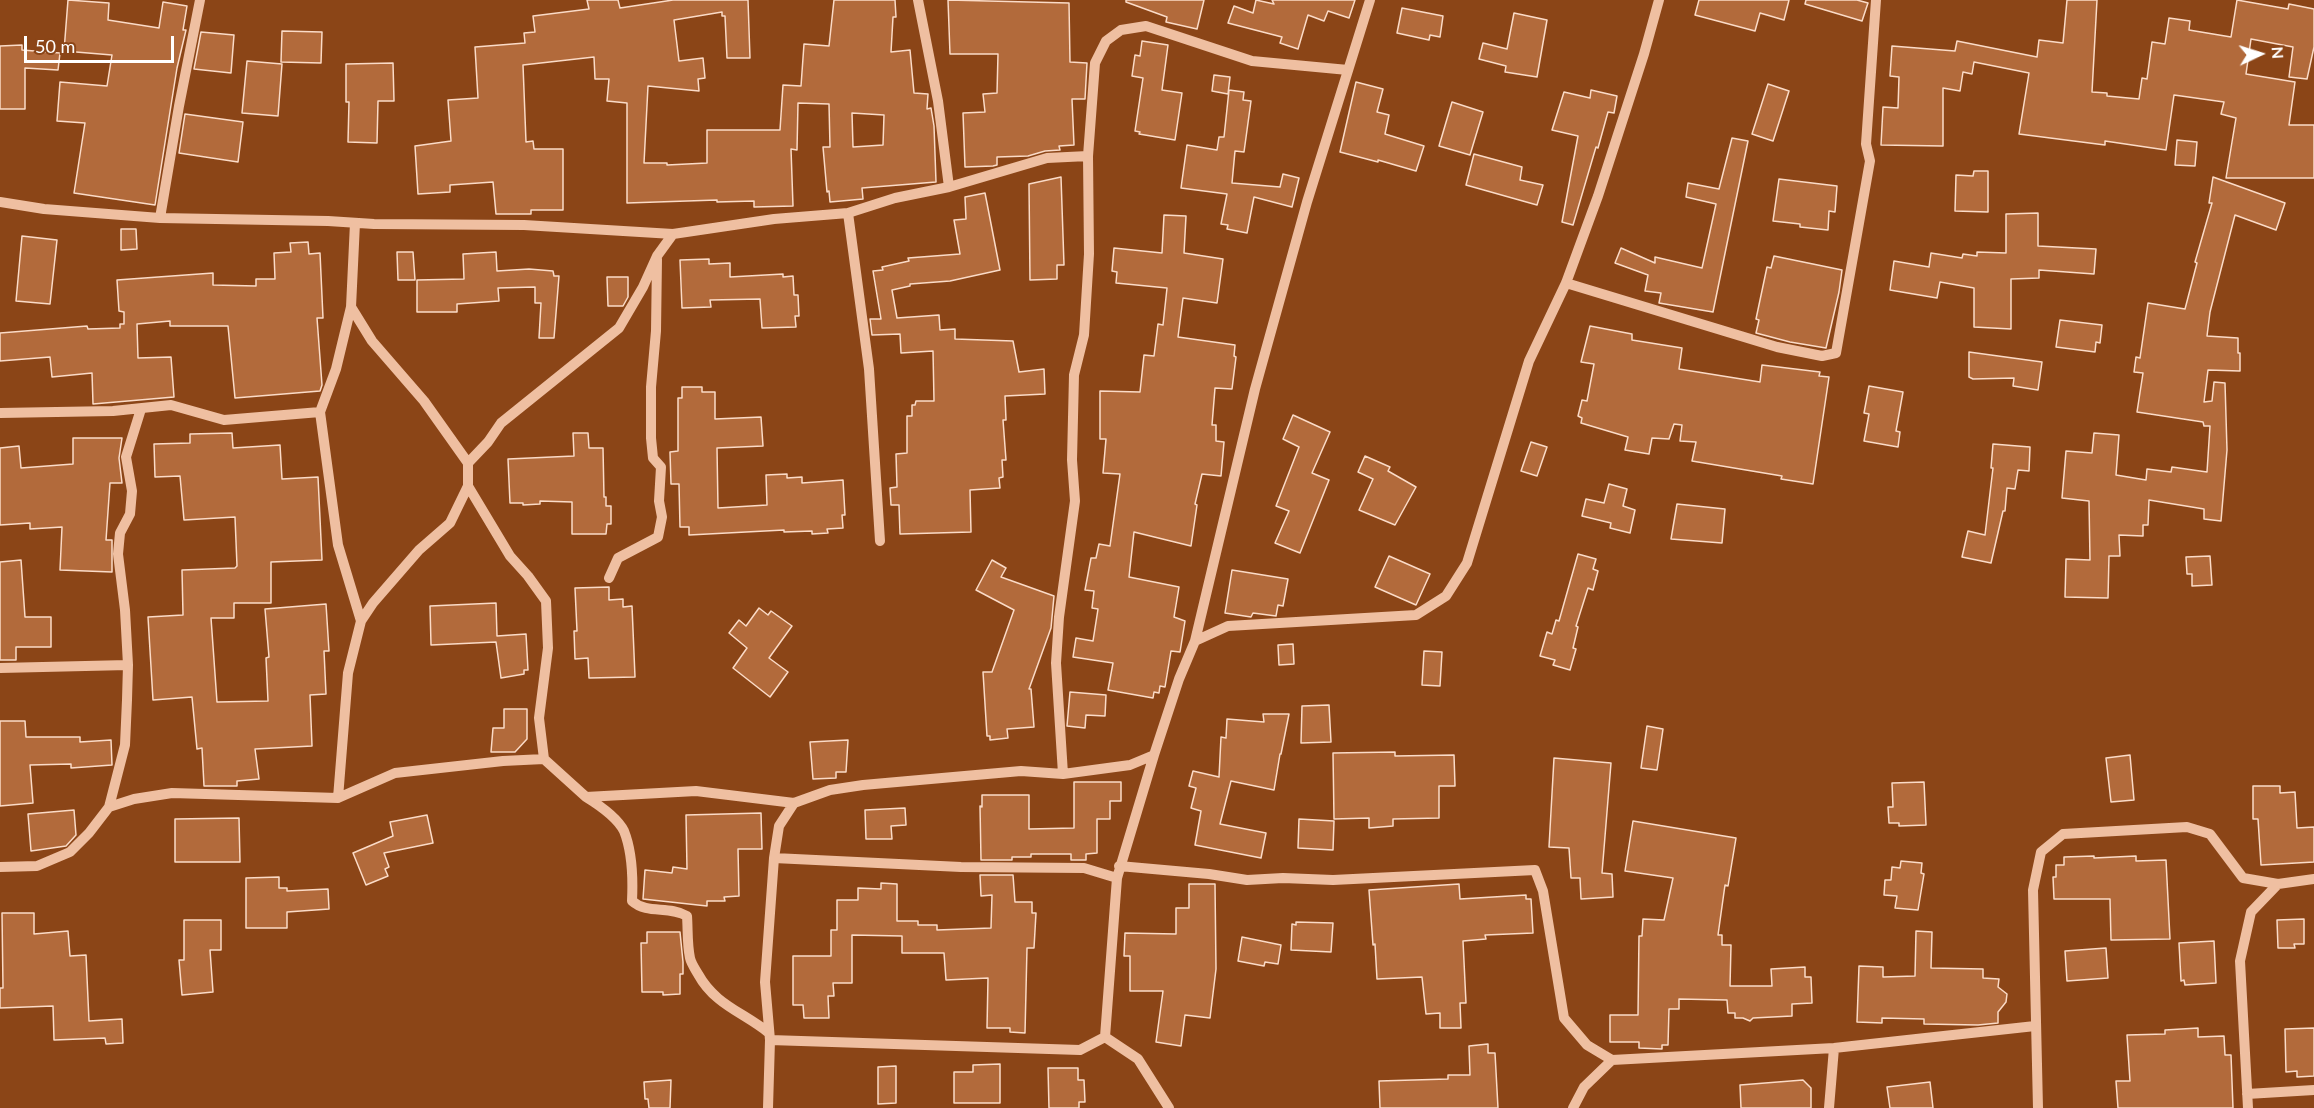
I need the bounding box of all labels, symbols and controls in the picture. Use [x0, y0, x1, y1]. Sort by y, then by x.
scale bar [27, 24, 177, 62]
north arrow [2230, 24, 2290, 84]
text: 50 m [35, 35, 75, 57]
text: N [2269, 46, 2288, 60]

